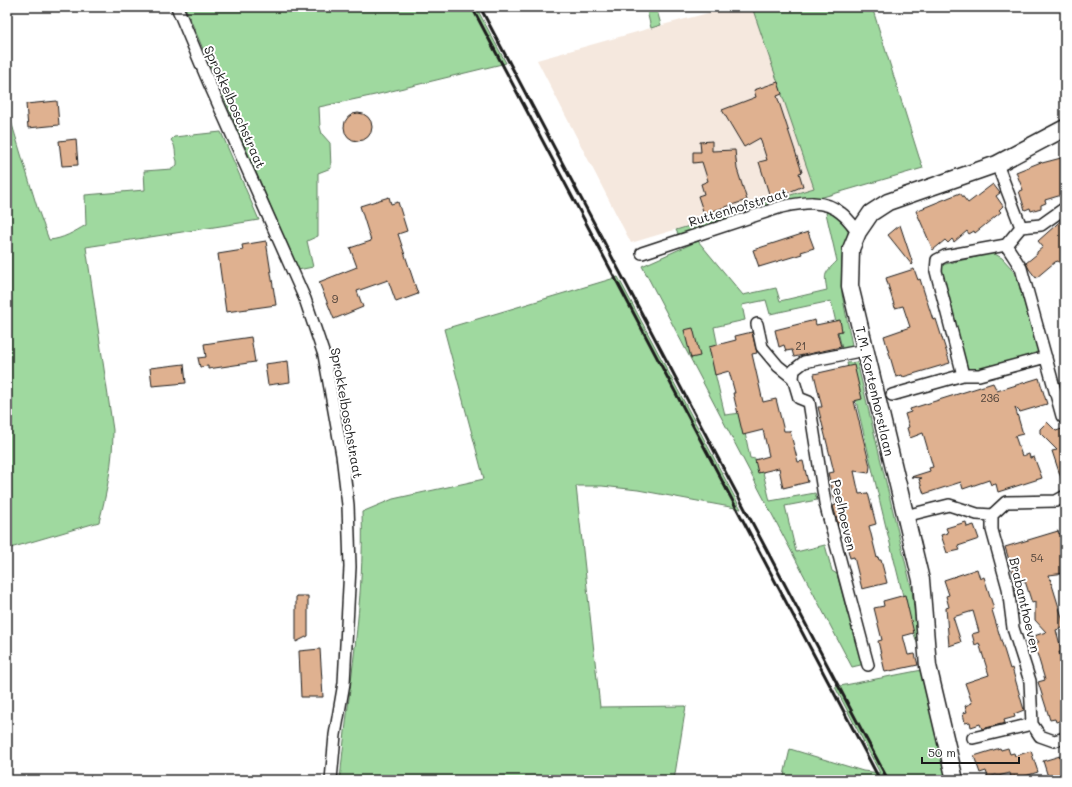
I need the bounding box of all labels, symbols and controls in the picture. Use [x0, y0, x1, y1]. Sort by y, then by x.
street label: Sprokkelboschstraat [201, 43, 270, 171]
street label: Ruttenhofstraat [686, 183, 790, 230]
house number: 9 [332, 291, 339, 306]
street label: T.M. Kortenhorstlaan [852, 324, 899, 458]
house number: 21 [795, 338, 807, 353]
street label: Sprokkelboschstraat [328, 346, 367, 480]
house number: 236 [980, 390, 1000, 405]
street label: Peelhoeven [828, 478, 861, 552]
house number: 54 [1031, 550, 1044, 565]
street label: Brabanthoeven [1006, 556, 1045, 654]
scale bar [922, 739, 1019, 765]
text: 50 m [928, 744, 956, 760]

